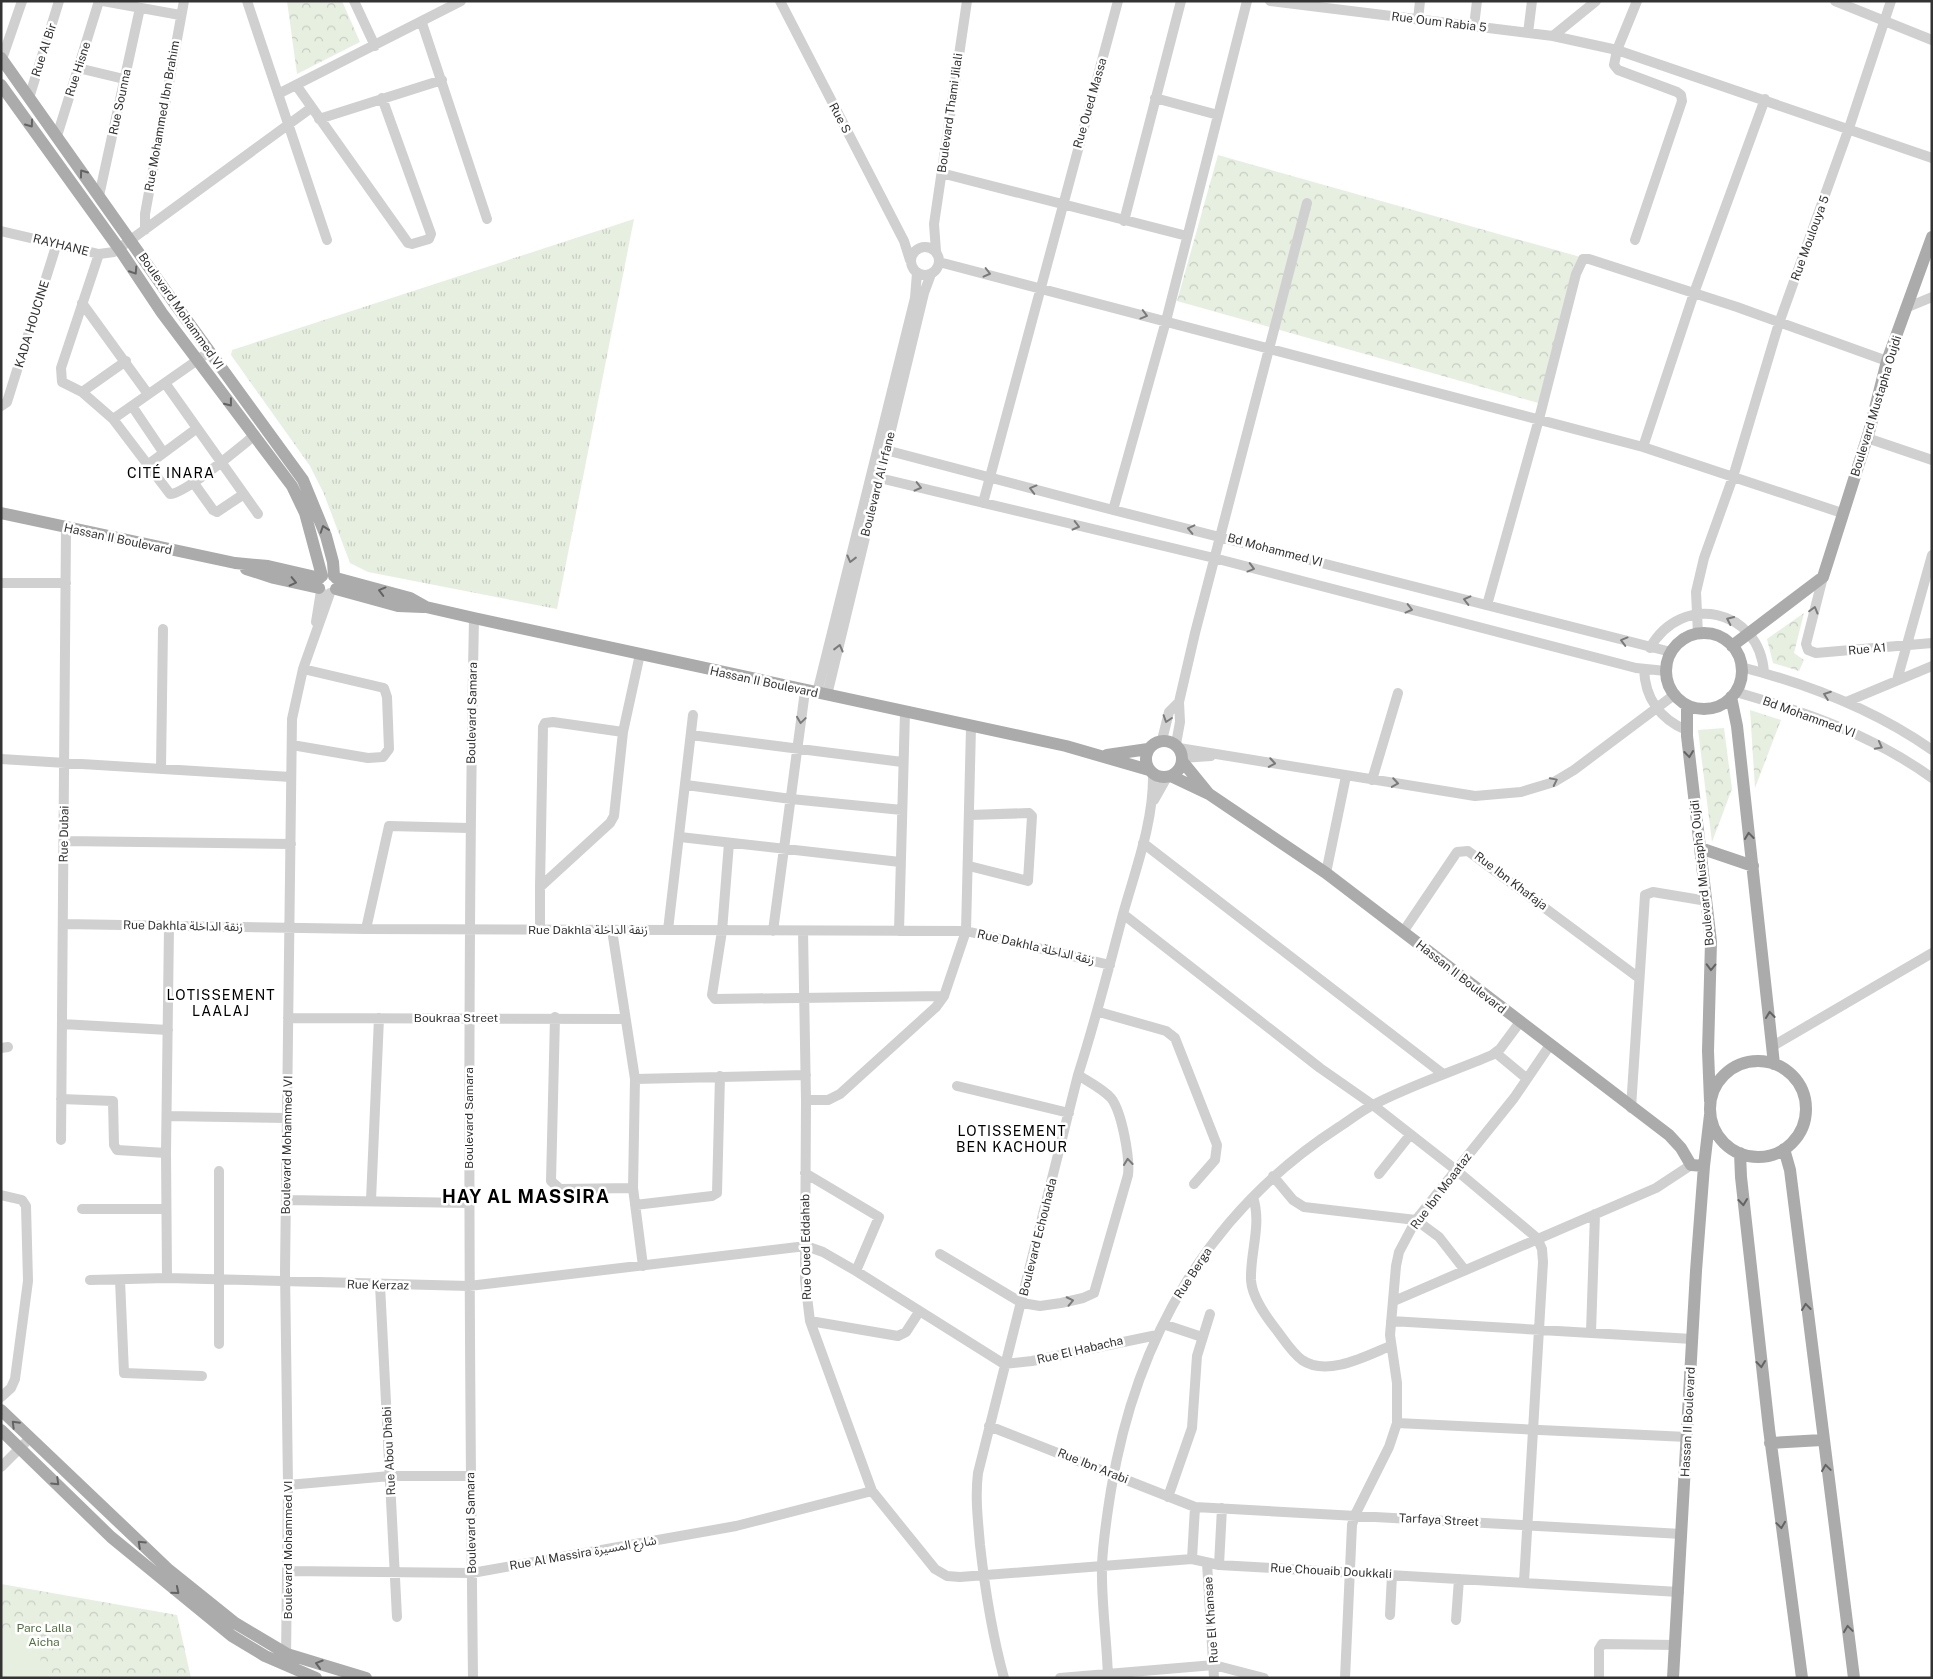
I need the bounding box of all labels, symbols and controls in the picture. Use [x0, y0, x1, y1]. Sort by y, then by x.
street label: Rue Oum Rabia 5 [1391, 9, 1488, 35]
street label: Rue Al Bir [29, 21, 59, 79]
street label: Rue Mohammed Ibn Brahim [142, 39, 182, 193]
street label: Rue Hisne [63, 40, 93, 98]
street label: Boulevard Thami Jilali [935, 52, 965, 174]
street label: Rue Oued Massa [1070, 56, 1110, 150]
street label: Rue Sounna [106, 68, 134, 136]
street label: Rue S [826, 100, 854, 136]
one-way arrow [24, 118, 33, 128]
one-way arrow [80, 169, 89, 179]
street label: Rue Moulouya 5 [1788, 193, 1832, 282]
street label: RAYHANE [32, 231, 90, 259]
street label: Boulevard Mohammed VI [135, 250, 227, 372]
one-way arrow [128, 266, 138, 275]
one-way arrow [982, 267, 991, 278]
street label: KADA HOUCINE [12, 279, 52, 369]
one-way arrow [1139, 309, 1148, 320]
street label: Boulevard Mustapha Oujdi [1848, 334, 1904, 478]
one-way arrow [224, 397, 232, 406]
street label: Boulevard Al Irfane [858, 430, 898, 538]
district label: CITÉ INARA [127, 464, 215, 481]
one-way arrow [914, 482, 922, 492]
one-way arrow [1029, 484, 1038, 495]
one-way arrow [1072, 520, 1081, 531]
street label: Hassan II Boulevard [63, 521, 173, 557]
one-way arrow [1186, 524, 1195, 535]
one-way arrow [319, 525, 329, 534]
street label: Bd Mohammed VI [1226, 531, 1324, 569]
one-way arrow [846, 554, 856, 562]
one-way arrow [1247, 562, 1256, 573]
one-way arrow [289, 576, 298, 587]
one-way arrow [377, 586, 386, 597]
one-way arrow [1463, 595, 1471, 605]
one-way arrow [1404, 603, 1413, 614]
one-way arrow [1809, 607, 1819, 615]
one-way arrow [1726, 616, 1735, 626]
one-way arrow [1620, 636, 1629, 647]
street label: Rue A1 [1847, 640, 1887, 658]
one-way arrow [833, 643, 844, 652]
street label: Boulevard Samara [464, 662, 480, 764]
street label: Hassan II Boulevard [709, 664, 819, 700]
one-way arrow [1823, 691, 1831, 701]
street label: Bd Mohammed VI [1761, 694, 1857, 740]
one-way arrow [1162, 714, 1172, 723]
one-way arrow [797, 715, 807, 724]
one-way arrow [1874, 740, 1883, 750]
one-way arrow [1683, 750, 1694, 758]
one-way arrow [1268, 758, 1276, 768]
one-way arrow [1549, 777, 1558, 787]
one-way arrow [1390, 778, 1399, 788]
street label: Boulevard Mustapha Oujdi [1687, 799, 1717, 947]
street label: Rue Dubai [57, 806, 71, 862]
one-way arrow [1744, 832, 1755, 840]
street label: Rue Ibn Khafaja [1472, 849, 1550, 913]
street label: Rue Dakhla زنقة الداخلة [123, 918, 243, 934]
street label: Rue Dakhla زنقة الداخلة [528, 923, 648, 937]
street label: Rue Dakhla زنقة الداخلة [976, 927, 1096, 967]
street label: Hassan II Boulevard [1413, 938, 1509, 1016]
one-way arrow [1706, 964, 1716, 972]
district label: LOTISSEMENT LAALAJ [166, 987, 276, 1019]
street label: Boukraa Street [414, 1011, 498, 1025]
one-way arrow [1765, 1011, 1776, 1019]
street label: Boulevard Samara [462, 1067, 476, 1169]
street label: Boulevard Mohammed VI [279, 1075, 295, 1215]
district label: LOTISSEMENT BEN KACHOUR [956, 1123, 1068, 1155]
street label: Rue Ibn Moaataz [1408, 1150, 1474, 1232]
one-way arrow [1123, 1157, 1134, 1165]
street label: Boulevard Echouhada [1017, 1177, 1059, 1297]
district label: HAY AL MASSIRA [442, 1186, 610, 1207]
street label: Rue Oued Eddahab [798, 1194, 814, 1300]
one-way arrow [1738, 1198, 1749, 1206]
street label: Rue Berga [1171, 1245, 1215, 1301]
street label: Rue Kerzaz [347, 1277, 409, 1293]
one-way arrow [1065, 1296, 1074, 1307]
one-way arrow [1801, 1303, 1812, 1311]
street label: Rue El Habacha [1036, 1333, 1124, 1367]
one-way arrow [1755, 1360, 1766, 1368]
street label: Hassan II Boulevard [1678, 1367, 1698, 1477]
street label: Rue Abou Dhabi [380, 1406, 398, 1496]
one-way arrow [12, 1421, 21, 1430]
street label: Rue Ibn Arabi [1056, 1446, 1130, 1487]
one-way arrow [1821, 1464, 1832, 1472]
street label: Boulevard Samara [463, 1472, 479, 1574]
one-way arrow [50, 1477, 59, 1486]
street label: Boulevard Mohammed VI [281, 1481, 295, 1619]
street label: Tarfaya Street [1399, 1511, 1480, 1529]
one-way arrow [1775, 1521, 1786, 1529]
street label: Rue Al Massira شارع المسيرة [508, 1533, 658, 1575]
one-way arrow [137, 1541, 146, 1550]
street label: Rue Chouaib Doukkali [1270, 1561, 1392, 1581]
street label: Rue El Khansae [1201, 1576, 1221, 1664]
one-way arrow [171, 1585, 180, 1594]
park label: Parc Lalla Aicha [16, 1621, 72, 1649]
one-way arrow [1843, 1625, 1854, 1633]
one-way arrow [315, 1660, 324, 1670]

